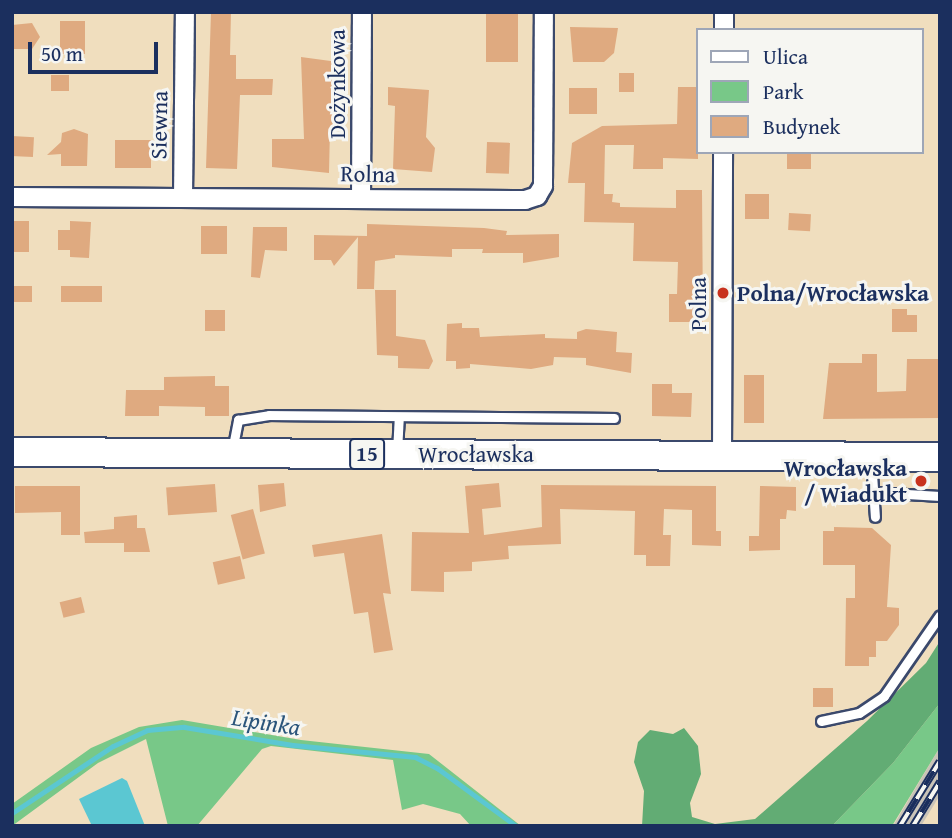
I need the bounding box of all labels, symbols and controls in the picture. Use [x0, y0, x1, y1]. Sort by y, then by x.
scale bar [32, 28, 161, 72]
legend [696, 28, 924, 154]
street label: Dożynkowa [323, 29, 351, 139]
text: 50 m [41, 38, 83, 69]
text: Ulica [763, 41, 808, 72]
text: Park [763, 76, 804, 107]
street label: Siewna [145, 90, 173, 160]
text: Budynek [763, 111, 840, 142]
street label: Rolna [340, 160, 396, 188]
street label: Polna [684, 277, 712, 331]
place label: Polna/Wrocławska [737, 279, 929, 307]
marker: Polna/Wrocławska [715, 285, 731, 301]
road number: 15 [348, 436, 386, 472]
street label: Wrocławska [418, 440, 534, 468]
place label: Wrocławska / Wiadukt [784, 454, 907, 508]
marker: Wrocławska / Wiadukt [913, 473, 929, 489]
water label: Lipinka [230, 702, 302, 742]

